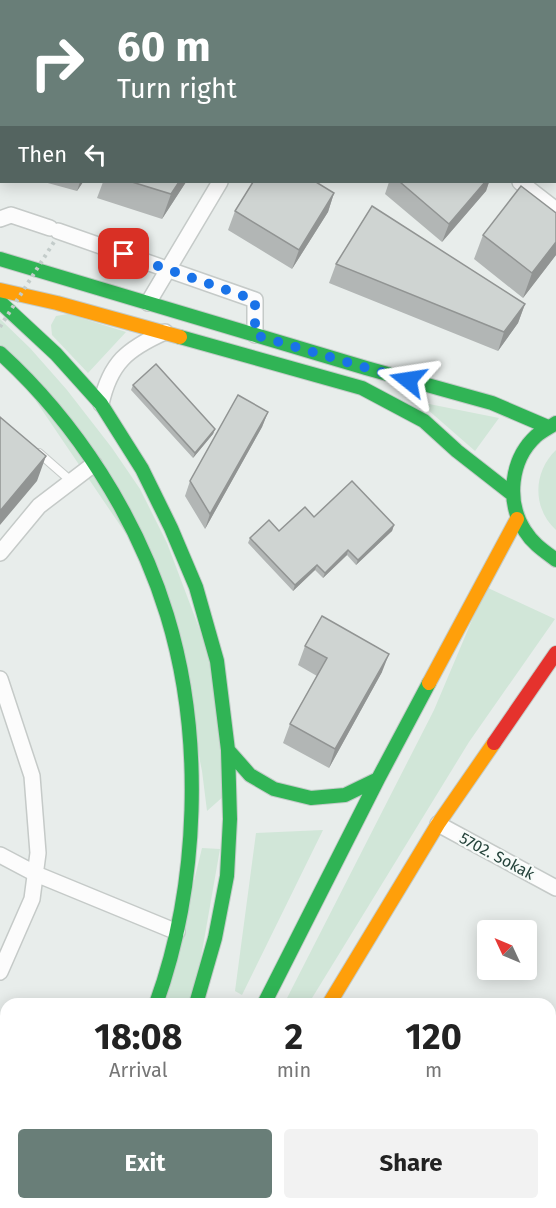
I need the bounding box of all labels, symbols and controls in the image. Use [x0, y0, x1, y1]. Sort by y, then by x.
text: 60 m [117, 22, 211, 72]
icon: right [18, 24, 96, 102]
text: Turn right [117, 73, 237, 105]
icon: left [79, 138, 112, 171]
text: Then [18, 141, 67, 168]
pin [98, 228, 149, 279]
icon: arrive [107, 237, 140, 270]
position arrow [376, 348, 440, 412]
street label: 5702. Sokak [456, 828, 538, 884]
north arrow [477, 920, 537, 980]
map controls [477, 920, 537, 980]
text: 18:08 [94, 1015, 182, 1059]
text: 2 [285, 1015, 303, 1059]
text: 120 [405, 1015, 462, 1059]
text: Arrival [109, 1058, 168, 1082]
text: min [277, 1058, 311, 1082]
text: m [425, 1058, 442, 1082]
button: Exit [18, 1129, 272, 1198]
button: Share [284, 1129, 538, 1198]

